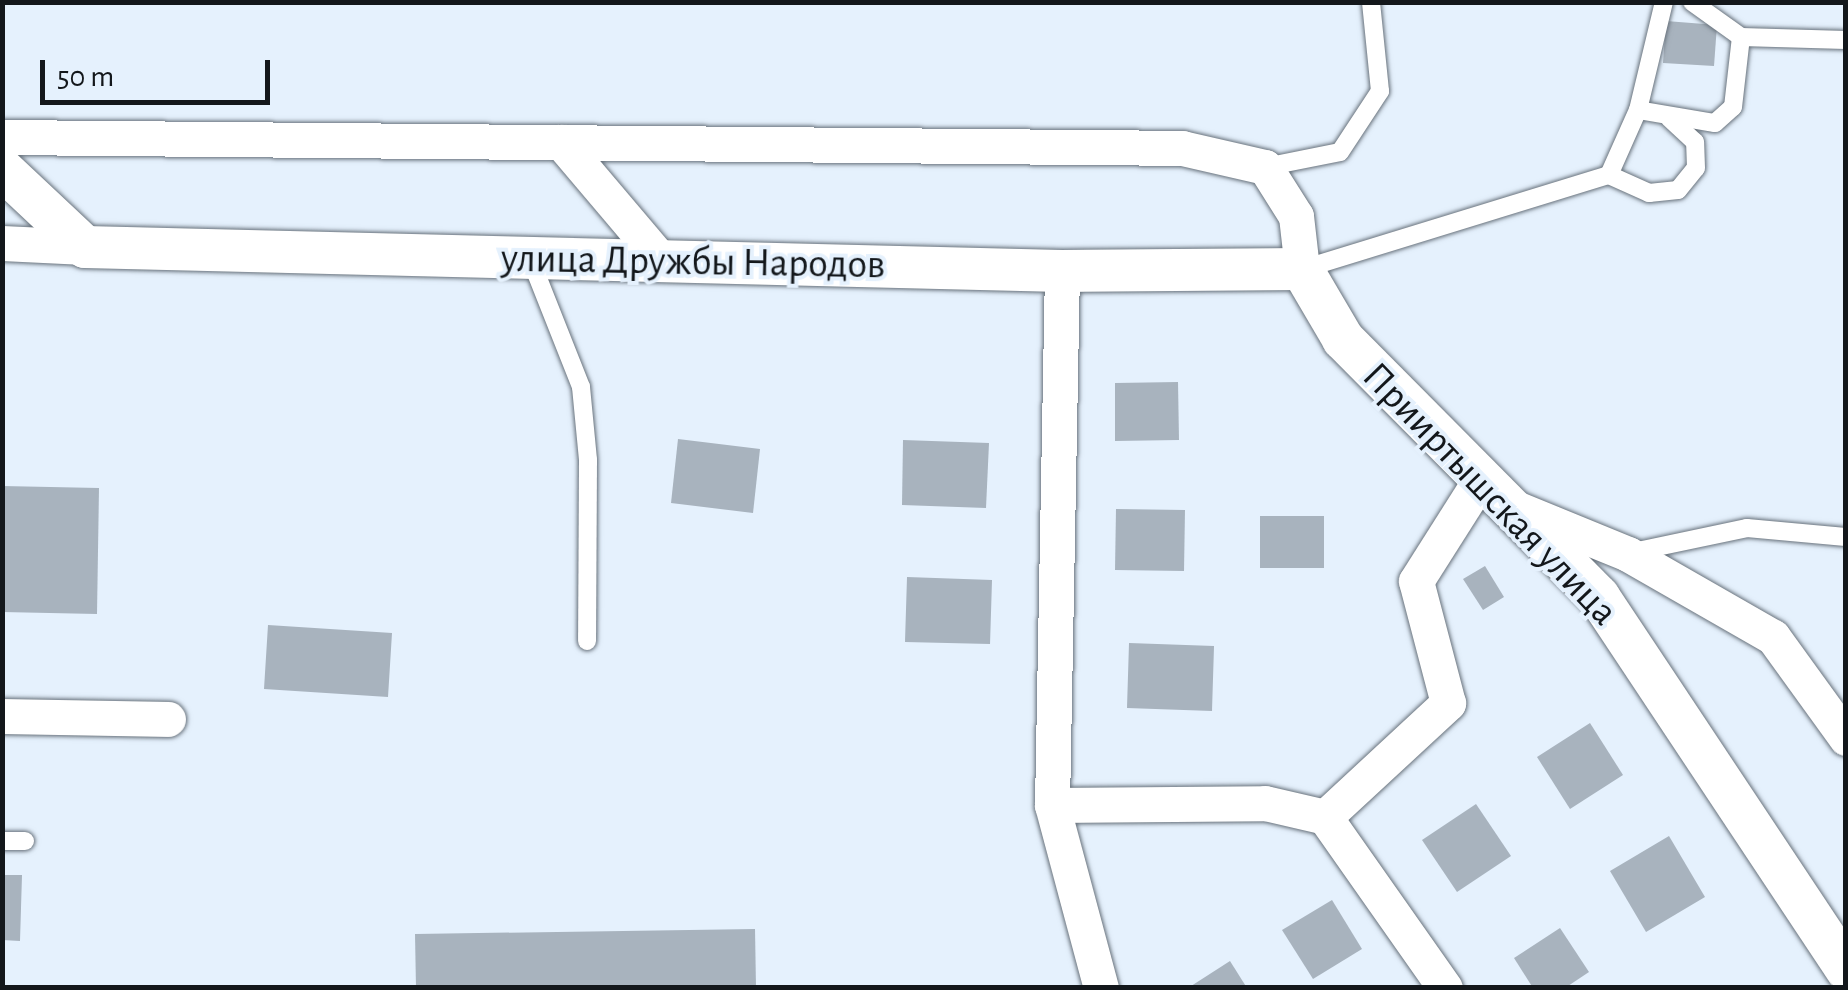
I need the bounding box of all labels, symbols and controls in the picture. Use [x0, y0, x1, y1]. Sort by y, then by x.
scale bar [45, 40, 275, 102]
text: 50 m [57, 62, 114, 92]
street label: улица Дружбы Народов [501, 235, 885, 289]
street label: Прииртышская улица [1352, 352, 1628, 636]

